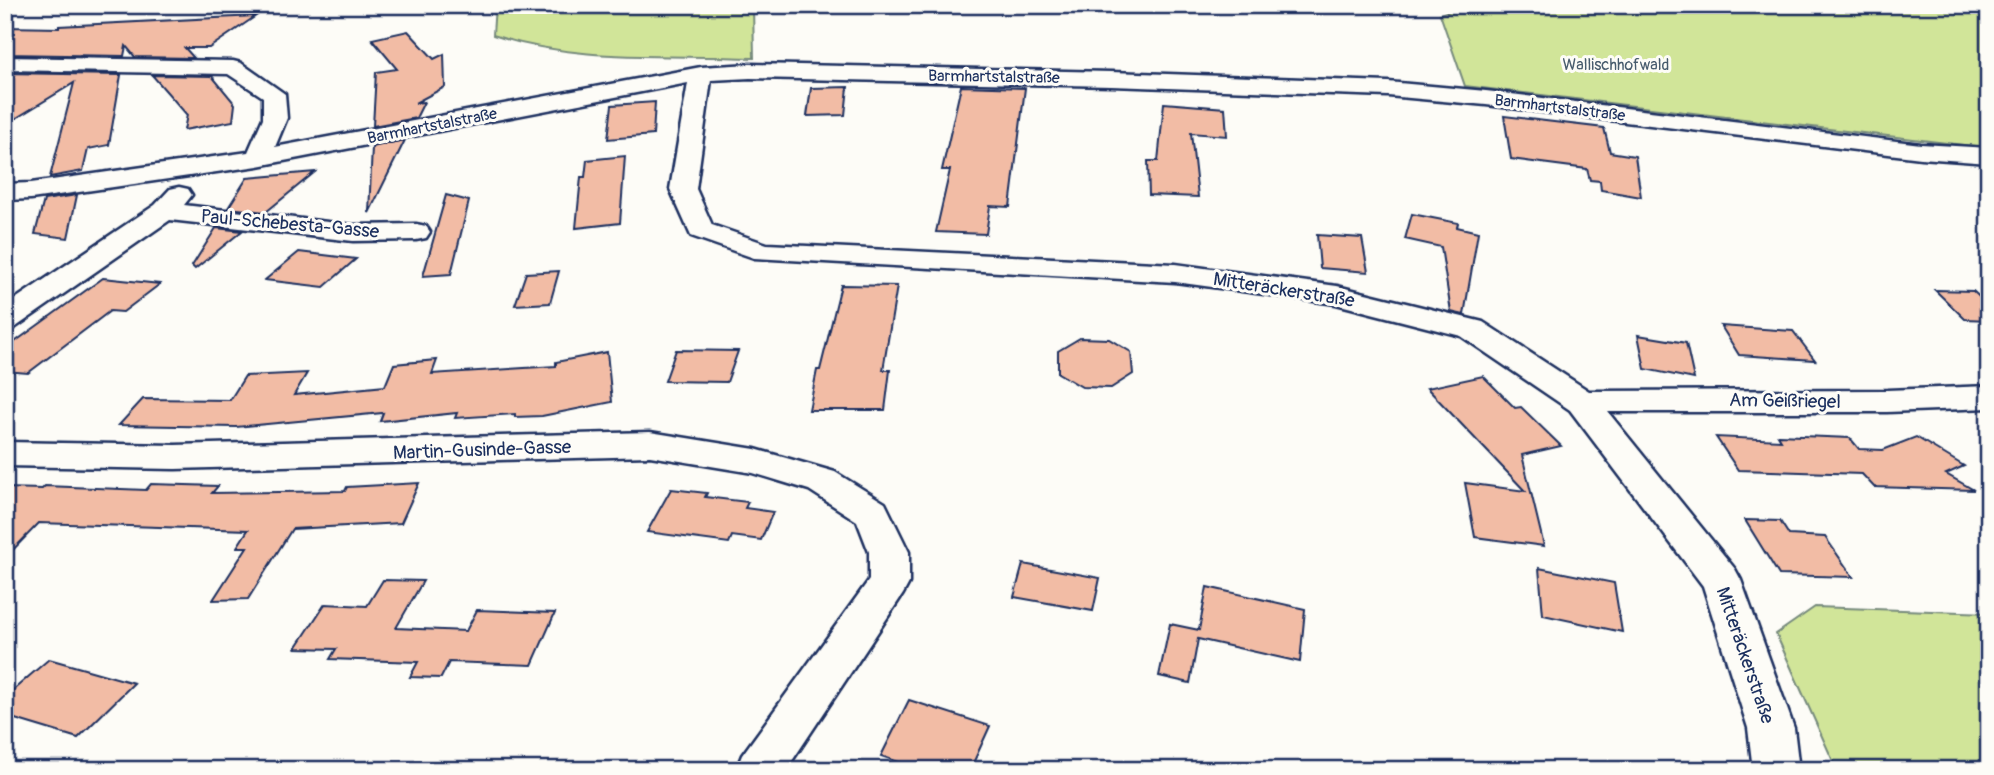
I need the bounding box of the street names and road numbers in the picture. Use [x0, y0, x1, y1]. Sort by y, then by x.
street label: Barmhartstalstraße [928, 66, 1060, 88]
street label: Barmhartstalstraße [1493, 90, 1627, 126]
street label: Barmhartstalstraße [366, 104, 499, 148]
street label: Paul-Schebesta-Gasse [200, 204, 381, 244]
street label: Mitteräckerstraße [1211, 267, 1357, 313]
street label: Am Geißriegel [1729, 388, 1841, 414]
street label: Martin-Gusinde-Gasse [392, 435, 572, 465]
street label: Mitteräckerstraße [1710, 584, 1780, 727]

